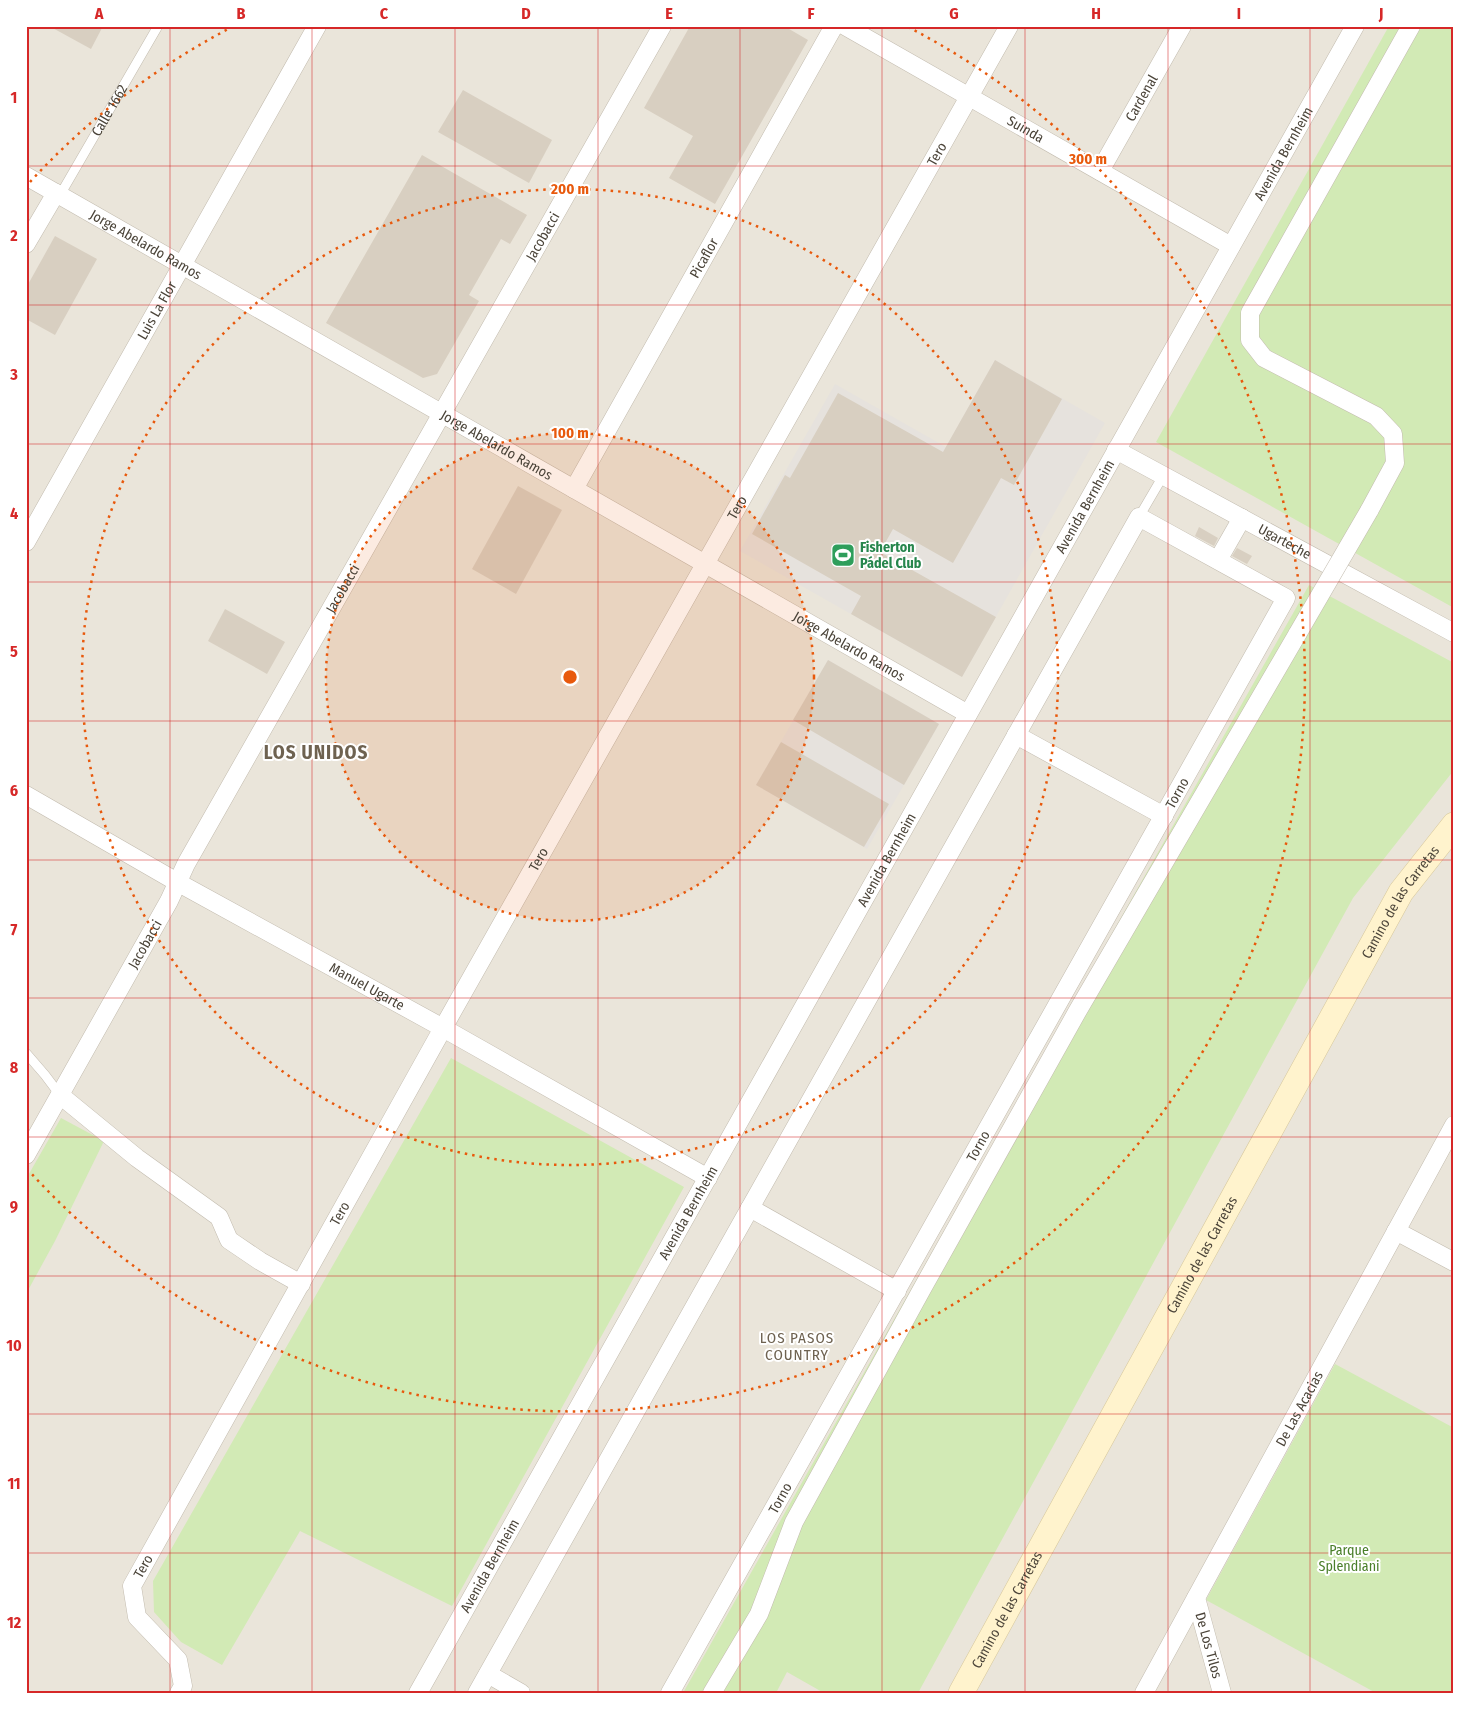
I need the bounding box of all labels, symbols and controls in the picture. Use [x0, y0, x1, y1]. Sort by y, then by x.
text: A [94, 4, 104, 23]
text: B [237, 4, 246, 23]
text: C [380, 4, 389, 23]
text: D [521, 4, 531, 23]
text: E [665, 4, 673, 23]
text: F [807, 4, 815, 23]
text: G [949, 4, 959, 23]
text: H [1091, 4, 1101, 23]
text: I [1237, 4, 1241, 23]
text: J [1378, 4, 1383, 23]
street label: Cardenal [1122, 72, 1162, 124]
street label: Calle 1662 [88, 82, 131, 139]
text: 1 [11, 88, 17, 107]
street label: Avenida Bernheim [1251, 104, 1317, 204]
street label: Suinda [1004, 112, 1047, 147]
street label: Tero [924, 139, 951, 169]
text: 300 m [1068, 150, 1107, 168]
text: 200 m [550, 180, 589, 198]
street label: Jorge Abelardo Ramos [87, 206, 205, 283]
street label: Jacobacci [522, 209, 563, 264]
text: 2 [9, 226, 18, 245]
street label: Picaflor [686, 235, 722, 281]
street label: Luis La Flor [134, 278, 180, 343]
text: 3 [9, 365, 18, 384]
street label: Jorge Abelardo Ramos [437, 407, 555, 484]
text: 100 m [551, 424, 589, 442]
street label: Avenida Bernheim [1052, 457, 1118, 557]
street label: Tero [724, 493, 751, 523]
text: 4 [10, 504, 18, 523]
street label: Ugarteche [1255, 521, 1314, 563]
place label: Fisherton Pádel Club [860, 539, 922, 572]
sports icon: Fisherton Pádel Club [830, 542, 856, 568]
street label: Jacobacci [322, 561, 363, 616]
street label: Jorge Abelardo Ramos [790, 608, 908, 685]
text: 5 [10, 642, 18, 661]
centre of rings [561, 668, 579, 686]
district label: LOS UNIDOS [264, 741, 368, 764]
street label: Torno [1162, 775, 1193, 812]
text: 6 [10, 781, 18, 800]
street label: Avenida Bernheim [854, 810, 920, 910]
street label: Camino de las Carretas [1358, 843, 1443, 962]
street label: Tero [525, 845, 552, 874]
street label: Jacobacci [125, 917, 166, 972]
text: 7 [11, 920, 18, 939]
street label: Manuel Ugarte [326, 959, 407, 1014]
text: 8 [10, 1058, 19, 1077]
street label: Torno [963, 1128, 994, 1165]
street label: Avenida Bernheim [655, 1163, 721, 1263]
street label: Camino de las Carretas [1163, 1193, 1241, 1317]
text: 9 [10, 1197, 18, 1216]
street label: Tero [327, 1199, 354, 1228]
district label: LOS PASOS COUNTRY [760, 1329, 834, 1364]
text: 10 [6, 1336, 22, 1355]
street label: De Las Acacias [1272, 1368, 1327, 1449]
text: 11 [7, 1474, 21, 1493]
street label: Torno [765, 1480, 796, 1517]
street label: Avenida Bernheim [457, 1516, 523, 1616]
park label: Parque Splendiani [1318, 1542, 1380, 1575]
street label: Camino de las Carretas [968, 1548, 1046, 1672]
street label: Tero [130, 1552, 157, 1581]
street label: De Los Tilos [1191, 1610, 1226, 1680]
text: 12 [7, 1613, 22, 1632]

